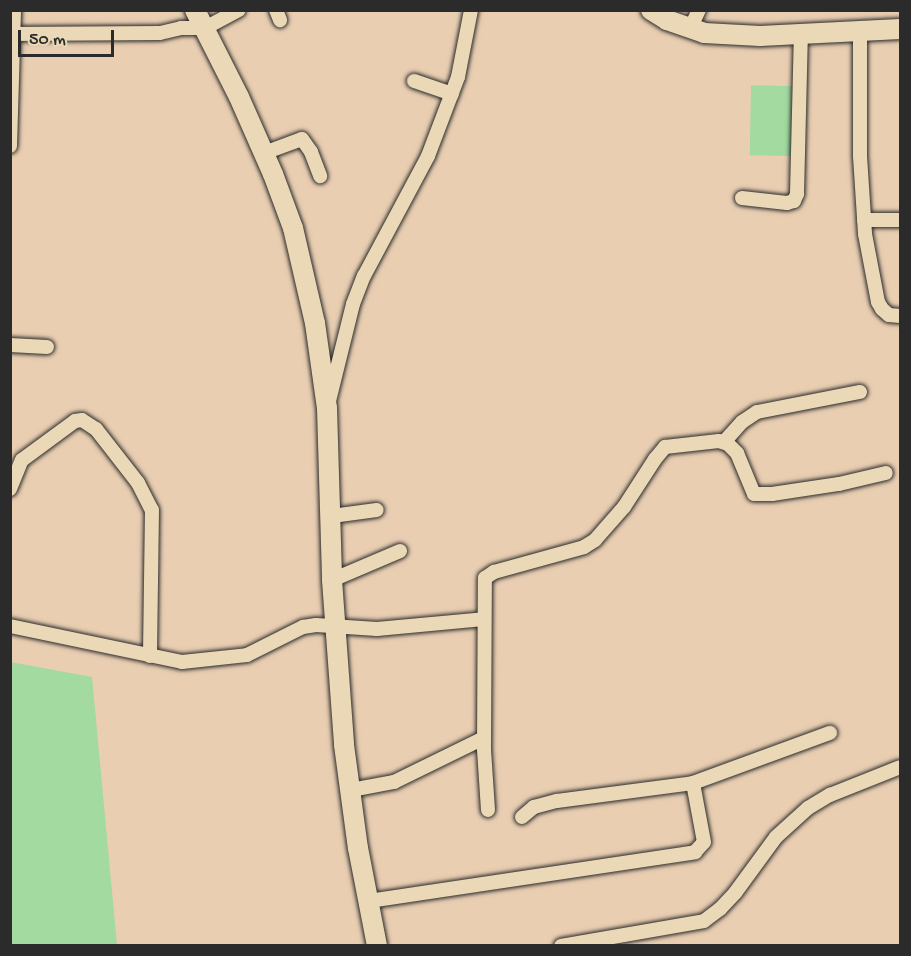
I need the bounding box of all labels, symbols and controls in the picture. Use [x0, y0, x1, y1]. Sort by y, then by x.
scale bar [21, 18, 117, 56]
text: 50 m [29, 30, 66, 51]

